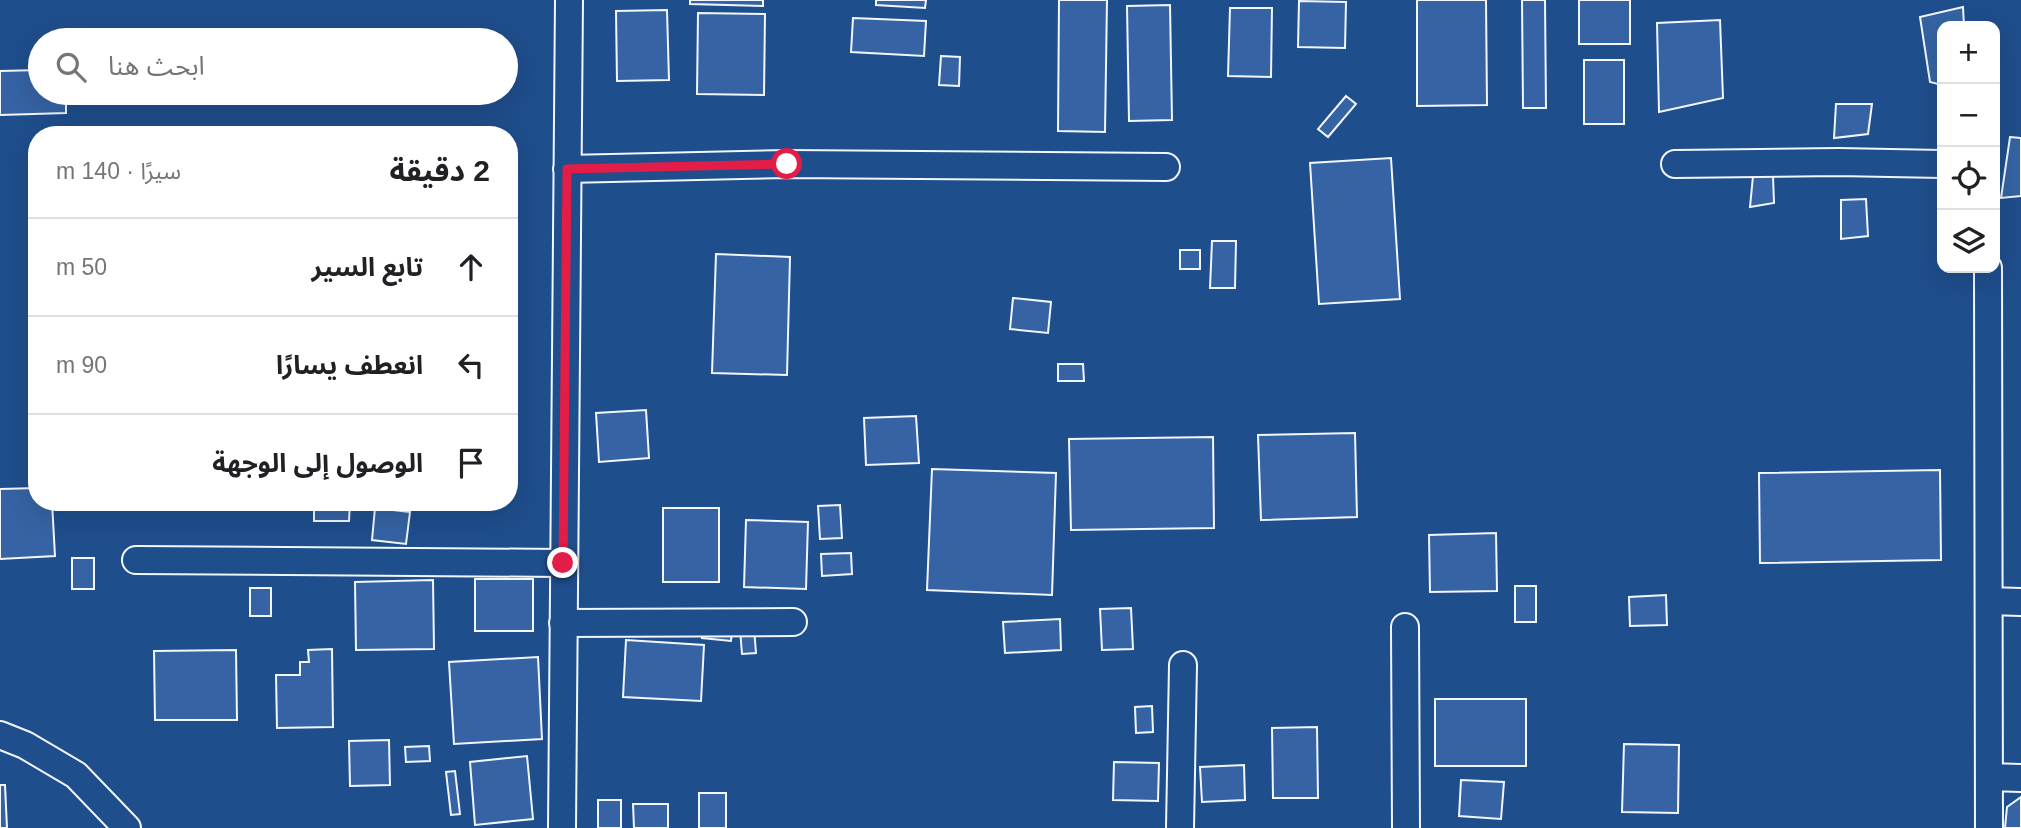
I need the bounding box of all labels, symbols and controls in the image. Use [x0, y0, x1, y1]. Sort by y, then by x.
map controls [1937, 21, 2000, 273]
button: + [1937, 21, 2000, 84]
search box [28, 28, 518, 105]
icon: search [52, 48, 90, 86]
text: ابحث هنا [108, 51, 205, 81]
button: − [1937, 84, 2000, 147]
button: locate [1937, 147, 2000, 210]
route start [771, 148, 802, 179]
text: 2 دقيقة [389, 154, 490, 187]
text: سيرًا · 140 m [56, 158, 181, 184]
button: layers [1937, 210, 2000, 273]
icon: ahead [452, 248, 490, 286]
text: تابع السير [311, 252, 423, 282]
text: 50 m [56, 254, 107, 280]
icon: left [452, 346, 490, 384]
text: انعطف يسارًا [276, 350, 423, 380]
text: 90 m [56, 352, 107, 378]
icon: arrive [452, 444, 490, 482]
text: الوصول إلى الوجهة [212, 448, 423, 478]
route end [547, 547, 578, 578]

